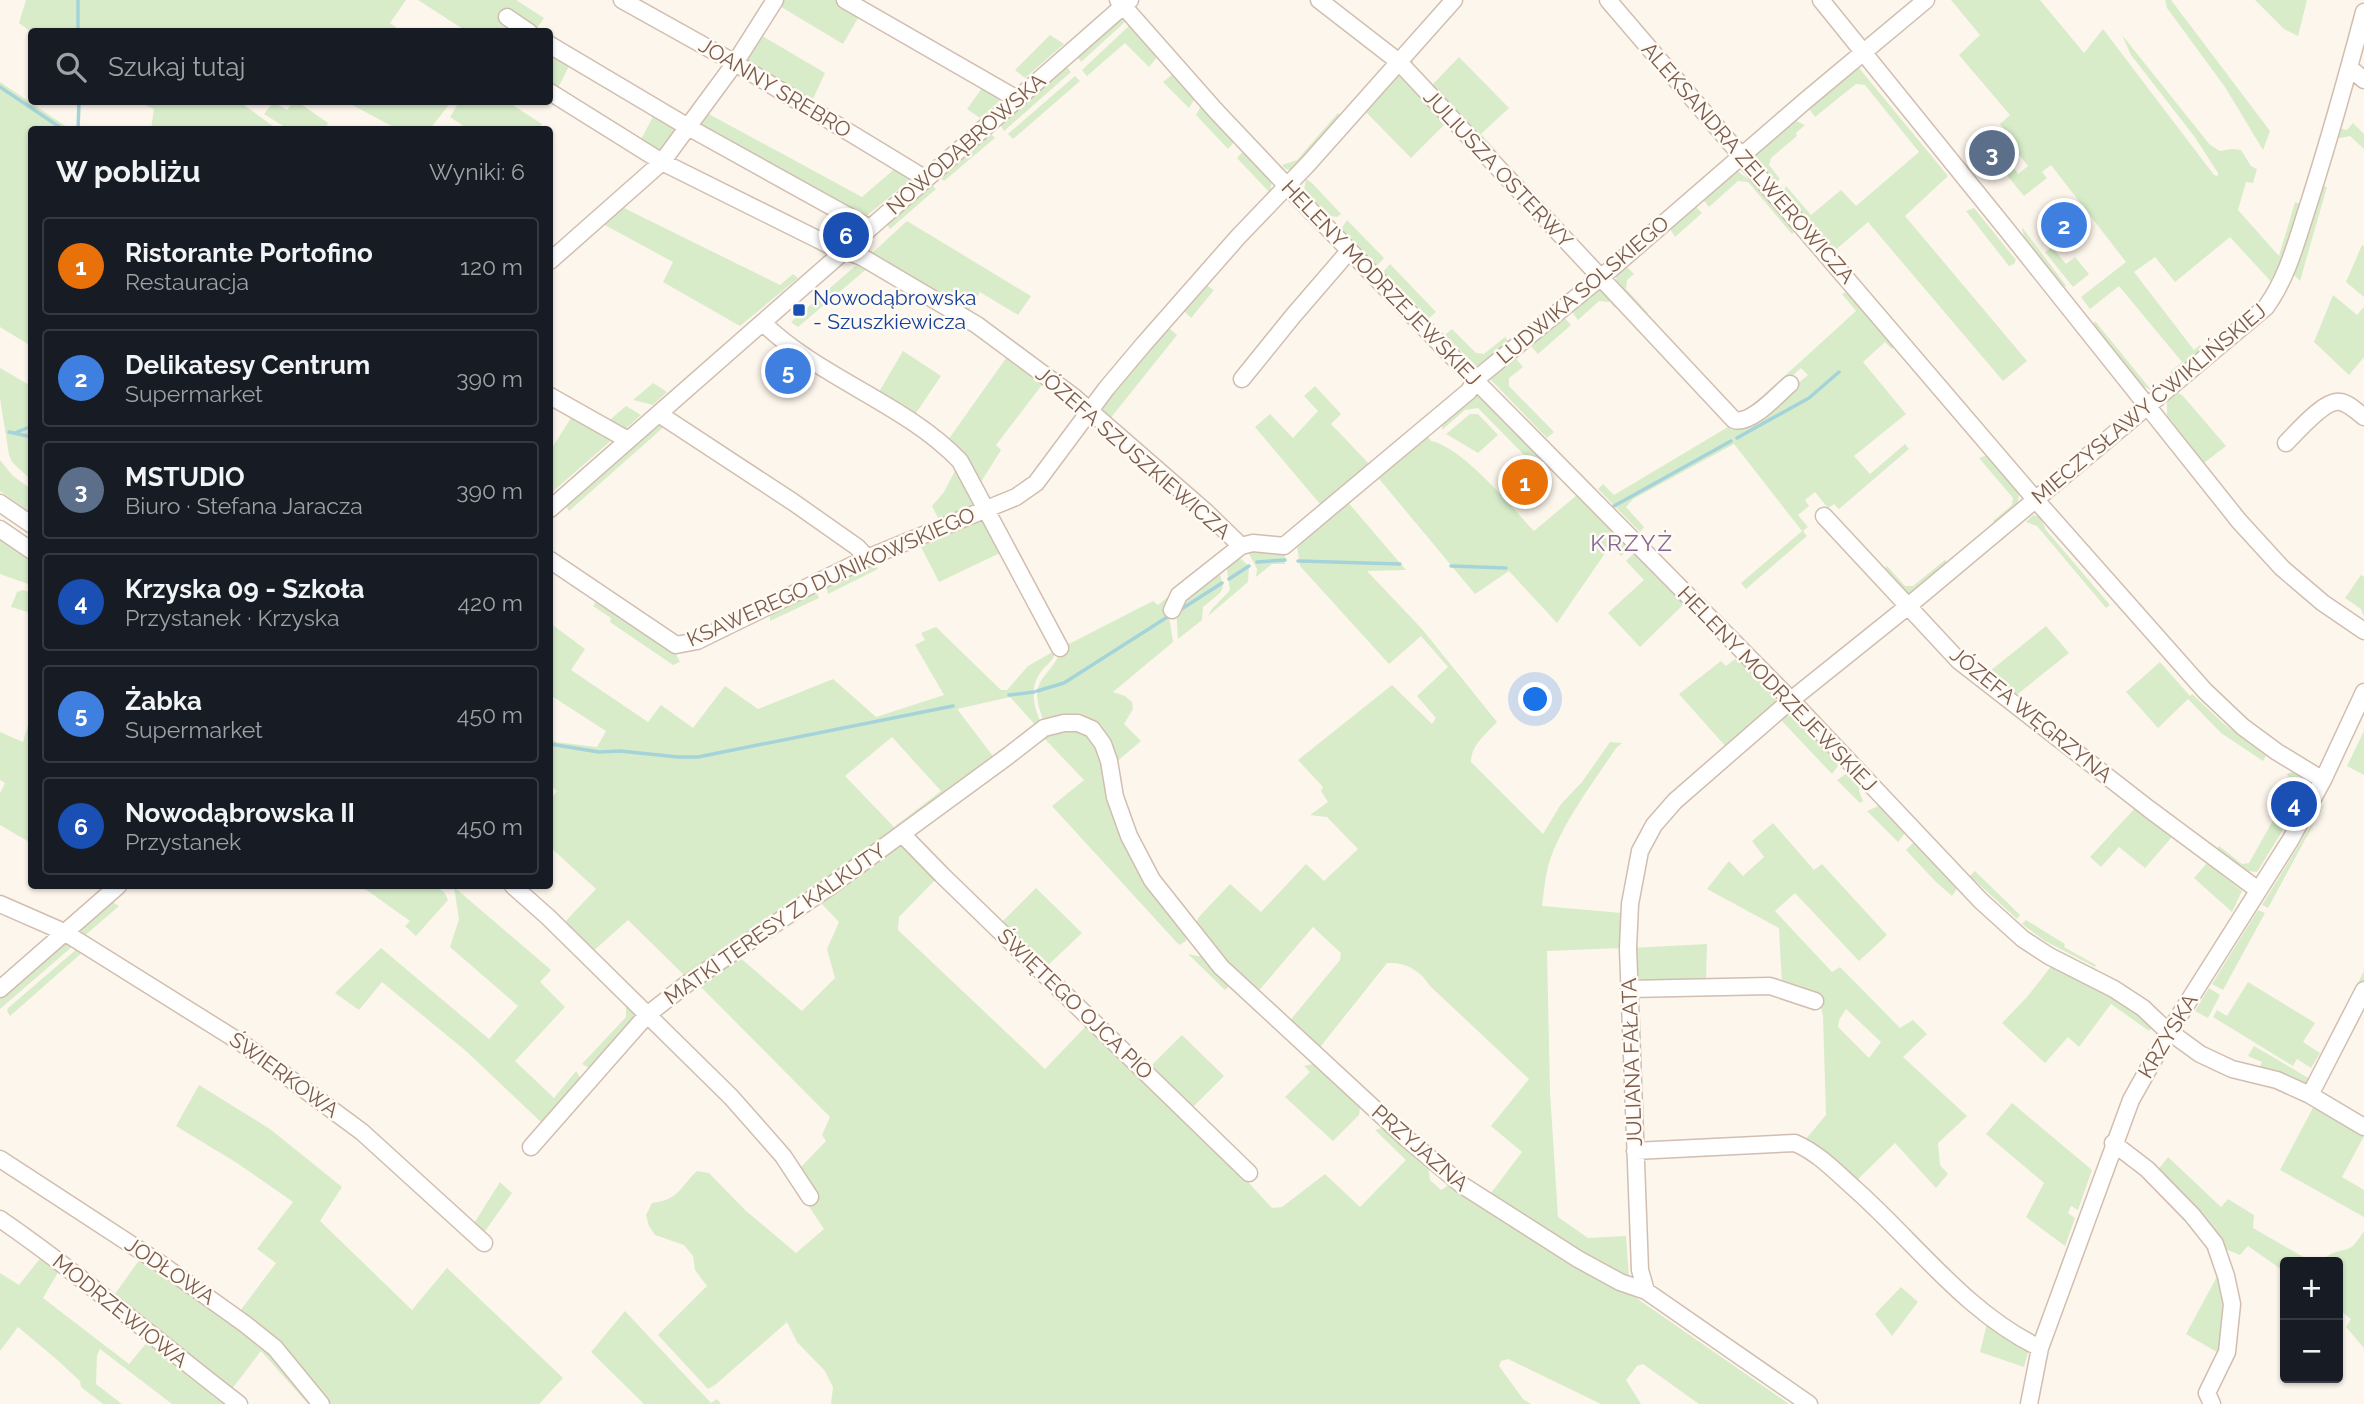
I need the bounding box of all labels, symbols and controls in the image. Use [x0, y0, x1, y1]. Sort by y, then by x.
search box [28, 28, 553, 105]
street label: JOANNY SREBRO [695, 32, 856, 143]
street label: ALEKSANDRA ZELWEROWICZA [1637, 37, 1860, 289]
icon: search [52, 48, 90, 86]
text: Szukaj tutaj [108, 52, 245, 82]
street label: NOWODĄBROWSKA [881, 68, 1050, 219]
street label: JULIUSZA OSTERWY [1419, 84, 1578, 253]
pin: 3 [1969, 127, 2015, 179]
text: W pobliżu [56, 154, 200, 189]
text: Wyniki: 6 [429, 158, 525, 185]
street label: HELENY MODRZEJEWSKIEJ [1277, 175, 1486, 390]
pin: 2 [2041, 199, 2087, 251]
pin: 6 [823, 209, 869, 261]
street label: LUDWIKA SOLSKIEGO [1492, 210, 1674, 369]
text: Ristorante Portofino [125, 238, 373, 268]
text: 1 [75, 253, 87, 280]
text: 120 m [460, 253, 523, 280]
text: Restauracja [125, 268, 249, 295]
place label: Nowodąbrowska - Szuszkiewicza [813, 285, 976, 334]
street label: MIECZYSŁAWY ĆWIKLIŃSKIEJ [2026, 298, 2271, 509]
marker: Nowodąbrowska - Szuszkiewicza [791, 302, 807, 318]
pin: 5 [765, 345, 811, 397]
text: Delikatesy Centrum [125, 350, 370, 380]
street label: JÓZEFA SZUSZKIEWICZA [1031, 361, 1236, 544]
text: 2 [75, 365, 87, 392]
text: 390 m [456, 365, 523, 392]
text: Supermarket [125, 380, 263, 407]
pin: 1 [1502, 456, 1548, 508]
text: MSTUDIO [125, 462, 245, 492]
text: 3 [75, 477, 87, 504]
text: 390 m [456, 477, 523, 504]
text: Biuro · Stefana Jaracza [125, 492, 363, 519]
street label: KSAWEREGO DUNIKOWSKIEGO [683, 502, 979, 652]
district label: KRZYŻ [1590, 529, 1674, 556]
text: Krzyska 09 - Szkoła [125, 574, 364, 604]
street label: HELENY MODRZEJEWSKIEJ [1673, 581, 1882, 796]
text: 4 [74, 589, 88, 616]
text: 420 m [457, 589, 523, 616]
text: Przystanek · Krzyska [125, 604, 340, 631]
street label: JÓZEFA WĘGRZYNA [1945, 642, 2117, 788]
your location [1518, 682, 1552, 716]
text: Żabka [125, 686, 202, 716]
text: 5 [75, 701, 87, 728]
text: 450 m [457, 701, 523, 728]
text: Supermarket [125, 716, 263, 743]
pin: 4 [2271, 778, 2317, 830]
text: Nowodąbrowska II [125, 798, 355, 828]
text: 6 [74, 813, 88, 840]
text: 450 m [457, 813, 523, 840]
text: Przystanek [125, 828, 241, 855]
street label: MATKI TERESY Z KALKUTY [659, 837, 890, 1010]
street label: ŚWIĘTEGO OJCA PIO [992, 923, 1158, 1084]
street label: JULIANA FAŁATA [1616, 977, 1647, 1147]
street label: KRZYSKA [2133, 989, 2203, 1082]
street label: ŚWIERKOWA [225, 1027, 344, 1123]
street label: PRZYJAZNA [1367, 1099, 1474, 1196]
street label: JODŁOWA [121, 1232, 220, 1310]
street label: MODRZEWIOWA [48, 1249, 193, 1373]
map controls [2280, 1257, 2343, 1383]
button: + [2280, 1257, 2343, 1320]
button: − [2280, 1320, 2343, 1383]

